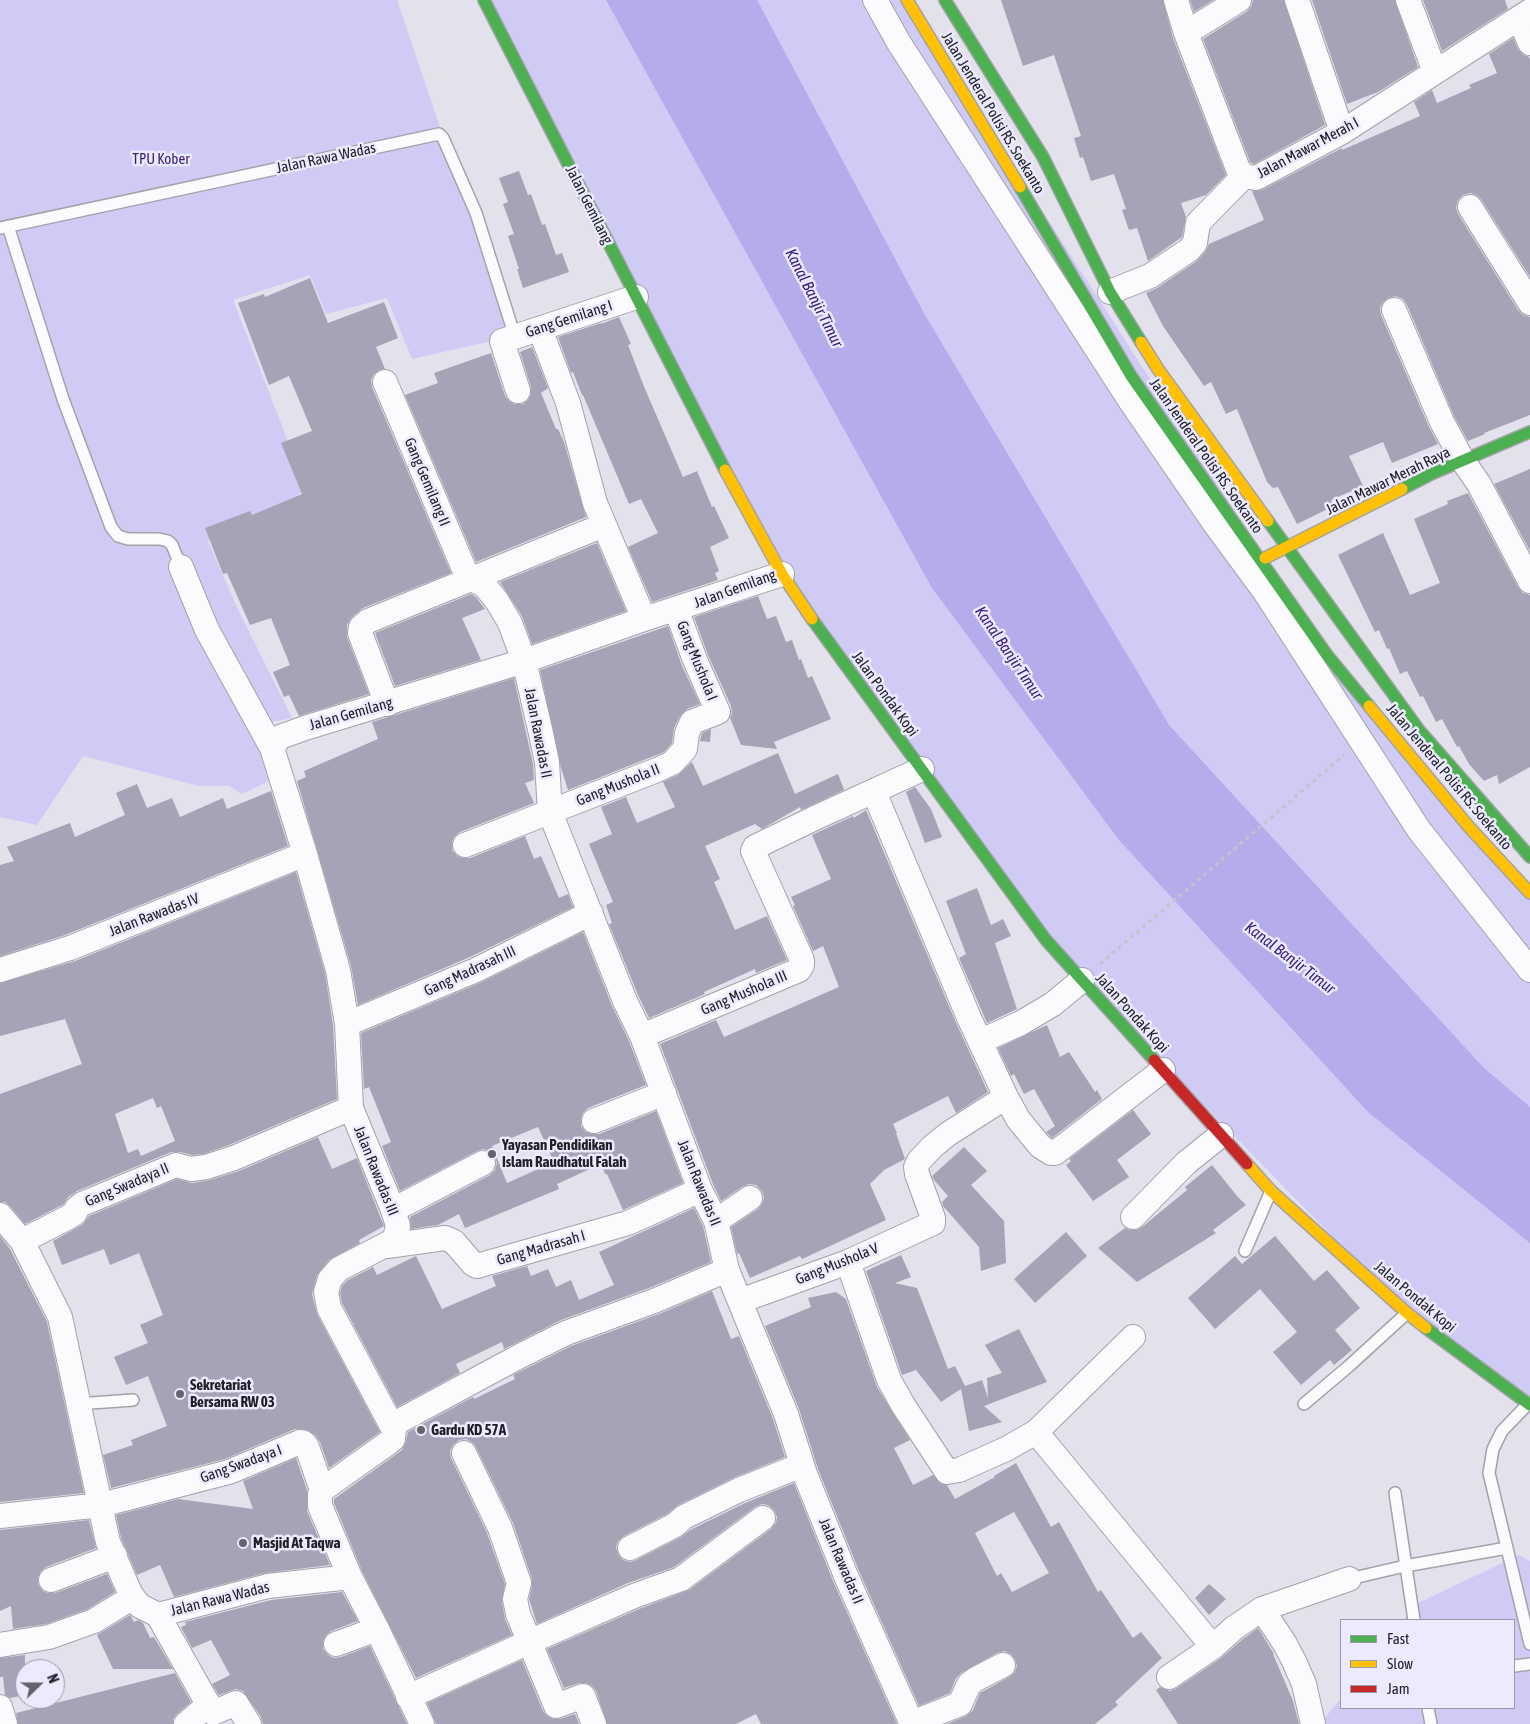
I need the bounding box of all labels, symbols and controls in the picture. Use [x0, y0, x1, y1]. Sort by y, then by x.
street label: Jalan Jenderal Polisi RS. Soekanto [938, 29, 1048, 197]
street label: Jalan Mawar Merah I [1254, 114, 1362, 182]
street label: Jalan Rawa Wadas [275, 139, 377, 177]
park label: TPU Kober [132, 150, 190, 168]
street label: Jalan Gemilang [562, 163, 616, 247]
water label: Kanal Banjir Timur [781, 246, 847, 350]
street label: Gang Gemilang I [523, 296, 615, 342]
street label: Jalan Jenderal Polisi RS. Soekanto [1146, 375, 1266, 537]
street label: Gang Gemilang II [400, 435, 454, 529]
street label: Jalan Mawar Merah Raya [1323, 443, 1453, 519]
street label: Jalan Gemilang [692, 566, 778, 612]
water label: Kanal Banjir Timur [971, 603, 1047, 703]
street label: Gang Mushola I [673, 618, 721, 704]
street label: Jalan Pondak Kopi [848, 648, 922, 740]
street label: Jalan Rawadas II [520, 686, 556, 780]
street label: Jalan Gemilang [307, 694, 395, 734]
street label: Jalan Jenderal Polisi RS. Soekanto [1383, 700, 1515, 854]
street label: Gang Mushola II [574, 760, 662, 810]
street label: Jalan Rawadas IV [106, 890, 202, 940]
water label: Kanal Banjir Timur [1241, 918, 1339, 998]
street label: Gang Madrasah III [421, 942, 519, 1000]
street label: Gang Mushola III [698, 967, 790, 1019]
street label: Jalan Pondak Kopi [1092, 969, 1172, 1057]
street label: Jalan Rawadas III [350, 1123, 402, 1219]
place label: Yayasan Pendidikan Islam Raudhatul Falah [502, 1136, 627, 1171]
street label: Jalan Rawadas II [674, 1137, 724, 1229]
marker: Yayasan Pendidikan Islam Raudhatul Falah [486, 1148, 498, 1160]
street label: Gang Swadaya II [82, 1159, 172, 1211]
street label: Gang Madrasah I [495, 1227, 587, 1269]
street label: Gang Mushola V [793, 1239, 881, 1289]
street label: Jalan Pondak Kopi [1371, 1258, 1459, 1336]
place label: Sekretariat Bersama RW 03 [190, 1376, 275, 1411]
marker: Sekretariat Bersama RW 03 [174, 1388, 186, 1400]
place label: Gardu KD 57A [431, 1421, 506, 1439]
marker: Gardu KD 57A [415, 1424, 427, 1436]
street label: Gang Swadaya I [198, 1441, 284, 1487]
street label: Jalan Rawadas II [815, 1515, 867, 1607]
place label: Masjid At Taqwa [253, 1534, 341, 1552]
marker: Masjid At Taqwa [237, 1537, 249, 1549]
street label: Jalan Rawa Wadas [169, 1578, 271, 1620]
legend [1340, 1619, 1515, 1709]
text: Fast [1387, 1630, 1409, 1647]
text: Slow [1387, 1655, 1413, 1672]
north arrow [15, 1659, 65, 1709]
text: N [44, 1672, 62, 1686]
text: Jam [1387, 1680, 1410, 1697]

